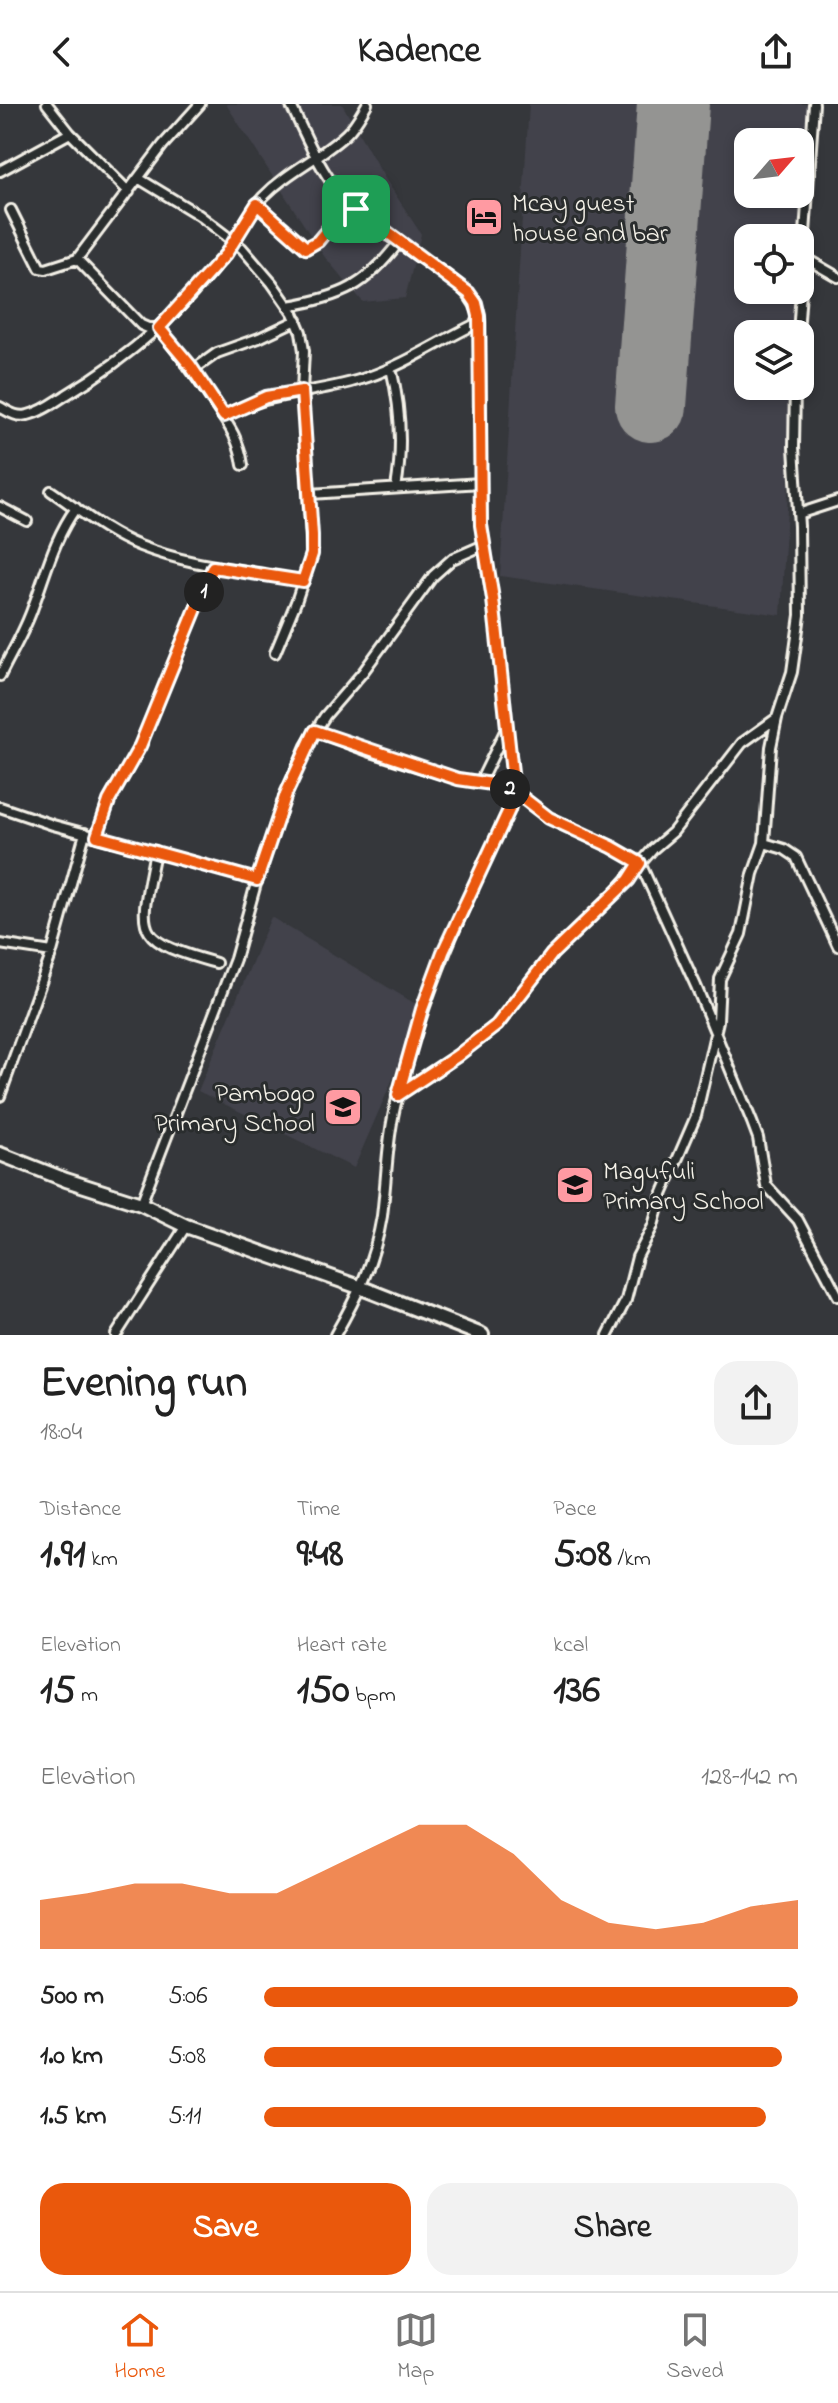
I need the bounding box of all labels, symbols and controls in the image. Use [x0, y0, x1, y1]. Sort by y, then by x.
text: Kadence [357, 26, 481, 79]
icon: back [40, 30, 84, 74]
icon: share [754, 30, 798, 74]
north arrow [734, 128, 814, 208]
map controls [734, 128, 814, 400]
pin [322, 175, 390, 243]
place label: Mcay guest house and bar [512, 186, 669, 254]
icon: arrive [334, 187, 378, 231]
hotel icon: Mcay guest house and bar [463, 196, 505, 238]
button: locate [734, 224, 814, 304]
button: layers [734, 320, 814, 400]
pin: 1 [184, 572, 224, 612]
text: 1 [201, 576, 208, 608]
pin: 2 [490, 769, 530, 809]
text: 2 [505, 773, 515, 805]
place label: Pambogo Primary School [154, 1076, 315, 1144]
school or university icon: Pambogo Primary School [322, 1086, 364, 1128]
place label: Magufuli Primary School [603, 1154, 764, 1222]
school or university icon: Magufuli Primary School [554, 1164, 596, 1206]
text: Evening run [40, 1352, 247, 1416]
button: share [714, 1361, 798, 1445]
text: 18:04 [40, 1414, 82, 1452]
text: Distance [40, 1494, 121, 1526]
text: Time [297, 1494, 340, 1526]
text: Pace [553, 1494, 596, 1526]
text: 1.91 [40, 1526, 86, 1585]
text: 9:48 [297, 1526, 344, 1585]
text: 5:08 [553, 1526, 612, 1585]
text: km [86, 1544, 118, 1576]
text: /km [612, 1544, 651, 1576]
text: Elevation [40, 1630, 121, 1662]
text: Heart rate [297, 1630, 387, 1662]
text: kcal [553, 1630, 588, 1662]
text: 15 [40, 1662, 76, 1721]
text: 150 [297, 1662, 350, 1721]
text: 136 [553, 1662, 600, 1721]
text: m [76, 1680, 98, 1712]
text: bpm [350, 1680, 396, 1712]
text: Elevation [40, 1759, 136, 1797]
text: 128–142 m [701, 1759, 798, 1797]
text: 500 m [40, 1978, 104, 2016]
text: 5:06 [168, 1978, 208, 2016]
text: 1.0 km [40, 2038, 103, 2076]
text: 5:08 [168, 2038, 206, 2076]
text: 1.5 km [40, 2098, 107, 2136]
text: 5:11 [168, 2098, 202, 2136]
button: Save [40, 2183, 411, 2275]
button: Share [427, 2183, 798, 2275]
tab: Home [114, 2308, 165, 2388]
tab: Map [394, 2308, 438, 2388]
tab: Saved [666, 2308, 724, 2388]

